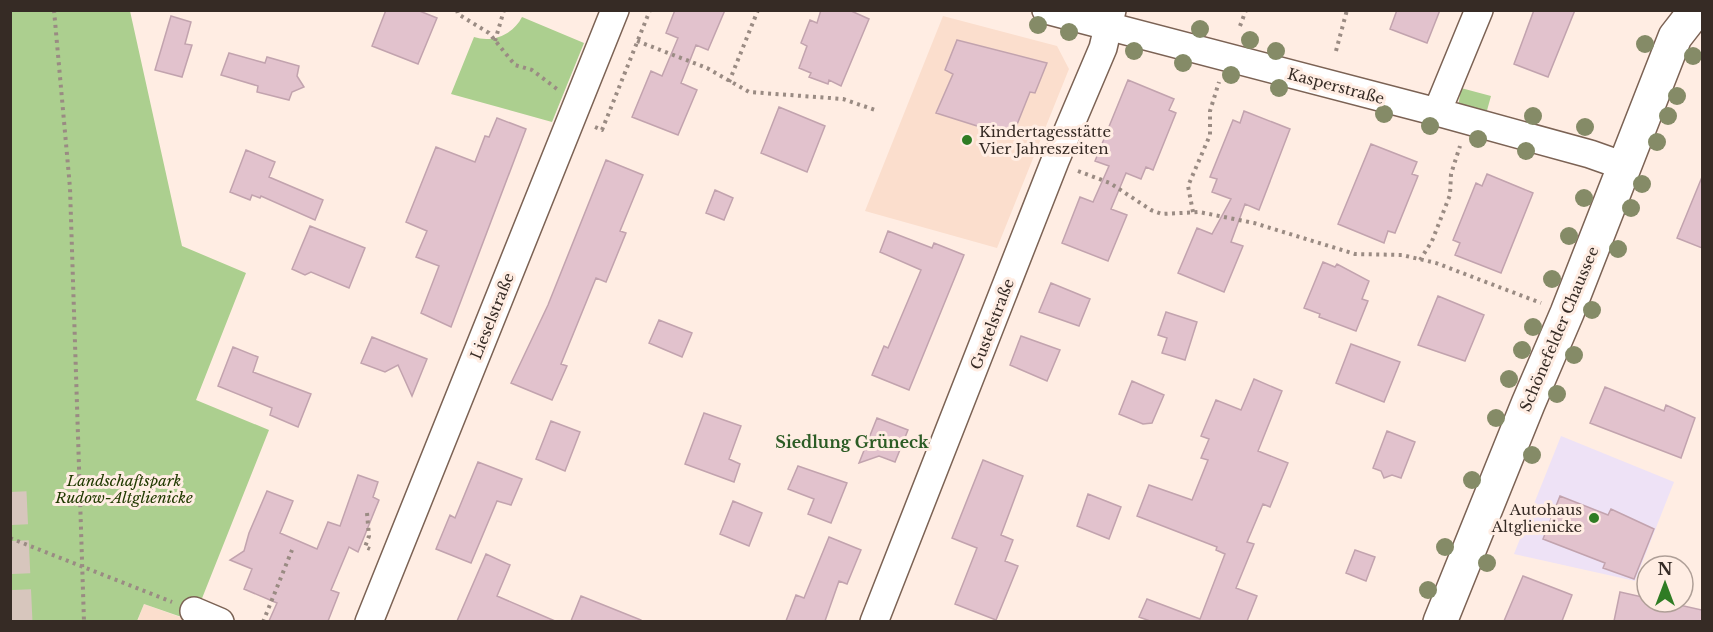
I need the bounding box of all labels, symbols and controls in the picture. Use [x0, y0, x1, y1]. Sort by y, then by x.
street label: Kasperstraße [1285, 64, 1387, 108]
place label: Kindertagesstätte Vier Jahreszeiten [978, 122, 1111, 158]
marker: Kindertagesstätte Vier Jahreszeiten [960, 133, 974, 147]
street label: Schönefelder Chaussee [1516, 244, 1602, 414]
street label: Lieselstraße [466, 270, 518, 362]
street label: Gustelstraße [966, 276, 1018, 372]
district label: Siedlung Grüneck [775, 432, 929, 452]
park label: Landschaftspark Rudow-Altglienicke [54, 471, 193, 507]
place label: Autohaus Altglienicke [1491, 500, 1582, 536]
marker: Autohaus Altglienicke [1587, 511, 1601, 525]
north arrow [1635, 554, 1695, 614]
text: N [1657, 559, 1673, 579]

